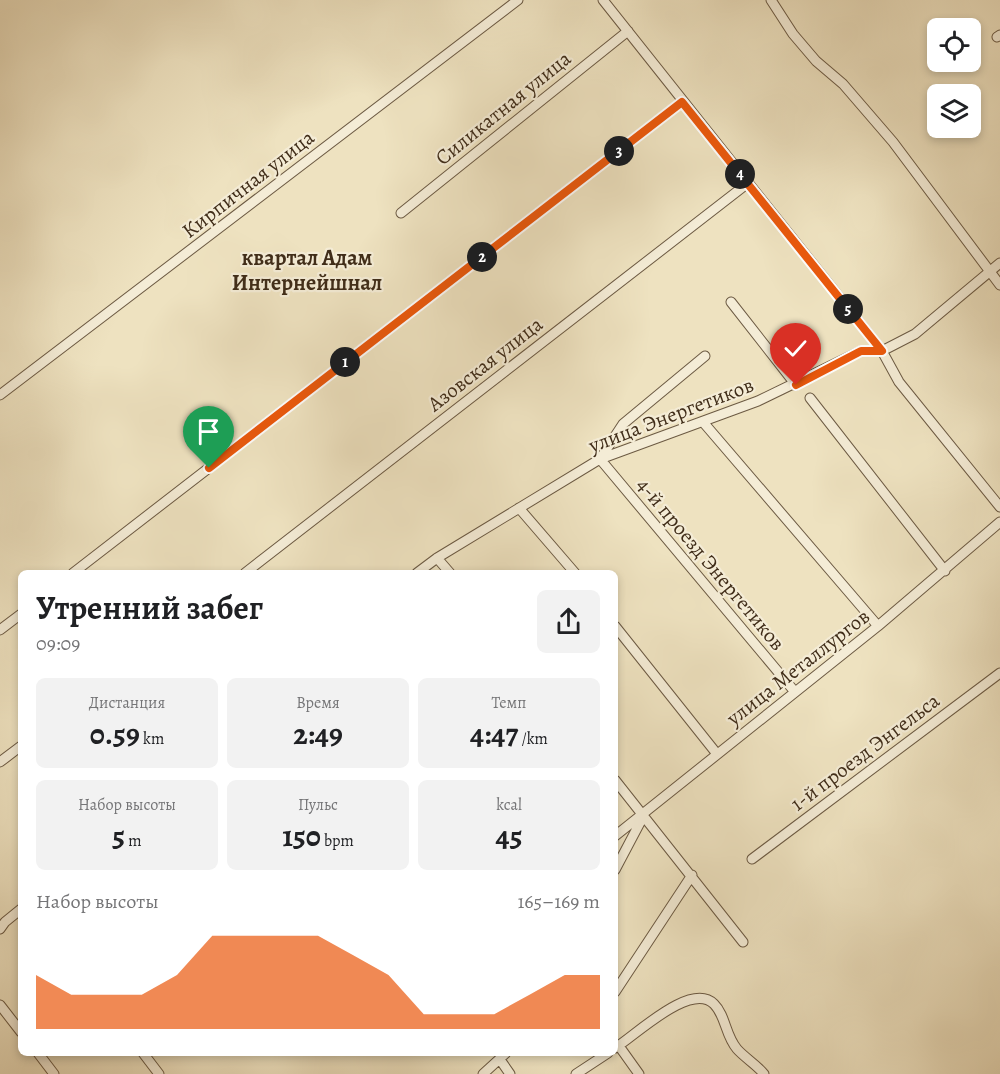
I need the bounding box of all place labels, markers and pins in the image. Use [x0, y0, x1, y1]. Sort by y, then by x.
pin: 3 [604, 136, 634, 166]
pin: 4 [725, 159, 755, 189]
pin: 2 [467, 242, 497, 272]
pin: 5 [833, 294, 863, 324]
pin [770, 323, 821, 385]
pin: 1 [330, 347, 360, 377]
pin [183, 406, 234, 468]

